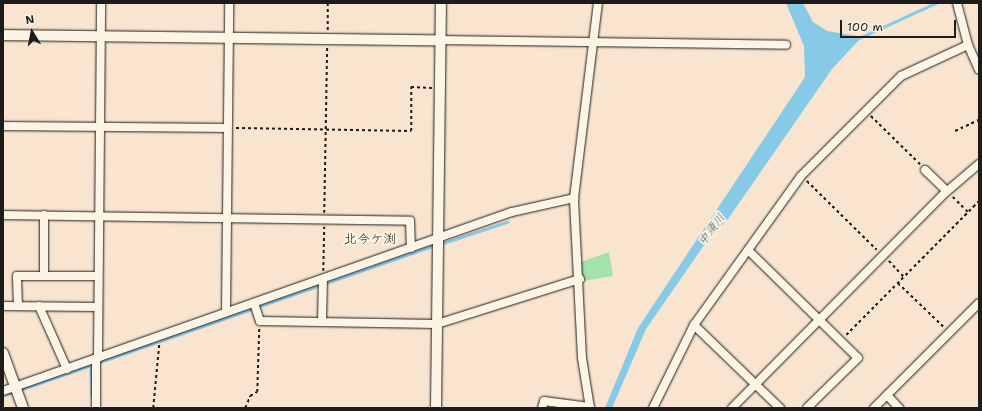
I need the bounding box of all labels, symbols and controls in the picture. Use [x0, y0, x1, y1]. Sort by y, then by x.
north arrow [12, 12, 52, 52]
text: N [24, 12, 35, 28]
scale bar [842, 12, 958, 38]
text: 100 m [847, 19, 883, 35]
water label: 中須川 [696, 211, 728, 249]
district label: 北今ケ渕 [344, 231, 396, 247]

